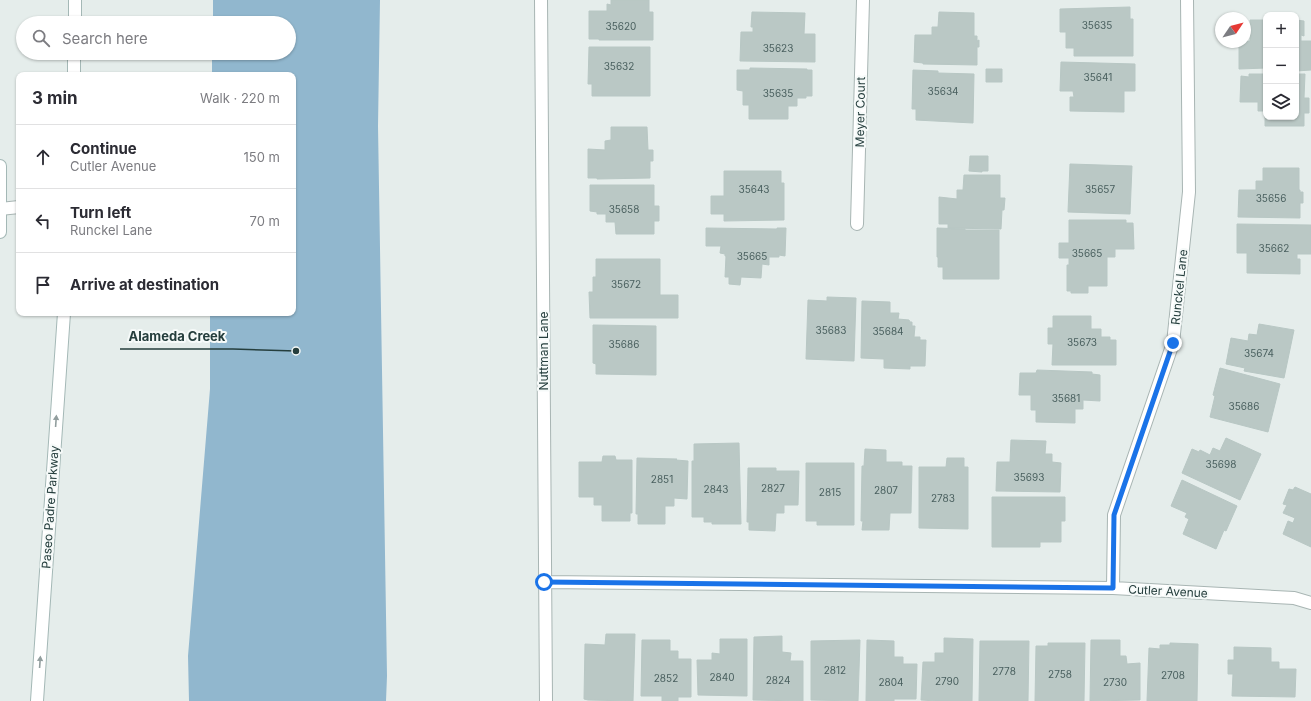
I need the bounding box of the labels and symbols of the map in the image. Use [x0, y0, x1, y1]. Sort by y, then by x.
north arrow [1215, 12, 1251, 48]
house number: 35635 [1082, 19, 1112, 31]
house number: 35620 [606, 20, 636, 32]
house number: 35623 [763, 42, 793, 54]
house number: 35632 [604, 60, 634, 72]
house number: 35641 [1084, 71, 1112, 83]
street label: Meyer Court [852, 76, 868, 147]
house number: 35634 [927, 85, 959, 97]
house number: 35635 [763, 87, 793, 99]
house number: 35643 [738, 183, 770, 195]
house number: 35657 [1085, 183, 1115, 195]
house number: 35656 [1256, 192, 1286, 204]
house number: 35658 [609, 203, 639, 215]
house number: 35662 [1259, 242, 1289, 254]
house number: 35665 [1072, 247, 1102, 259]
street label: Runckel Lane [1168, 248, 1190, 326]
house number: 35665 [737, 250, 767, 262]
house number: 35672 [611, 278, 641, 290]
street label: Nuttman Lane [536, 311, 551, 391]
callout: Alameda Creek [120, 324, 233, 349]
house number: 35683 [816, 324, 846, 336]
house number: 35684 [872, 325, 904, 337]
text: Alameda Creek [129, 328, 226, 344]
route end [1164, 334, 1182, 352]
house number: 35673 [1067, 336, 1097, 348]
house number: 35686 [609, 338, 639, 350]
house number: 35674 [1244, 347, 1274, 359]
house number: 35681 [1052, 392, 1080, 404]
house number: 35686 [1229, 400, 1259, 412]
one-way arrow [53, 415, 60, 427]
street label: Paseo Padre Parkway [38, 445, 62, 569]
house number: 35698 [1206, 458, 1236, 470]
house number: 35693 [1014, 471, 1044, 483]
house number: 2851 [651, 473, 673, 485]
house number: 2827 [761, 482, 785, 494]
house number: 2843 [704, 483, 728, 495]
house number: 2807 [874, 484, 898, 496]
house number: 2815 [819, 486, 841, 498]
house number: 2783 [931, 492, 955, 504]
route start [535, 573, 553, 591]
street label: Cutler Avenue [1128, 581, 1208, 601]
one-way arrow [36, 656, 43, 668]
house number: 2812 [824, 664, 846, 676]
house number: 2778 [992, 665, 1016, 677]
house number: 2758 [1048, 668, 1072, 680]
house number: 2708 [1161, 669, 1185, 681]
house number: 2840 [709, 671, 735, 683]
house number: 2852 [654, 672, 678, 684]
house number: 2824 [766, 674, 790, 686]
house number: 2790 [935, 675, 959, 687]
house number: 2804 [878, 676, 904, 688]
house number: 2730 [1103, 676, 1127, 688]

